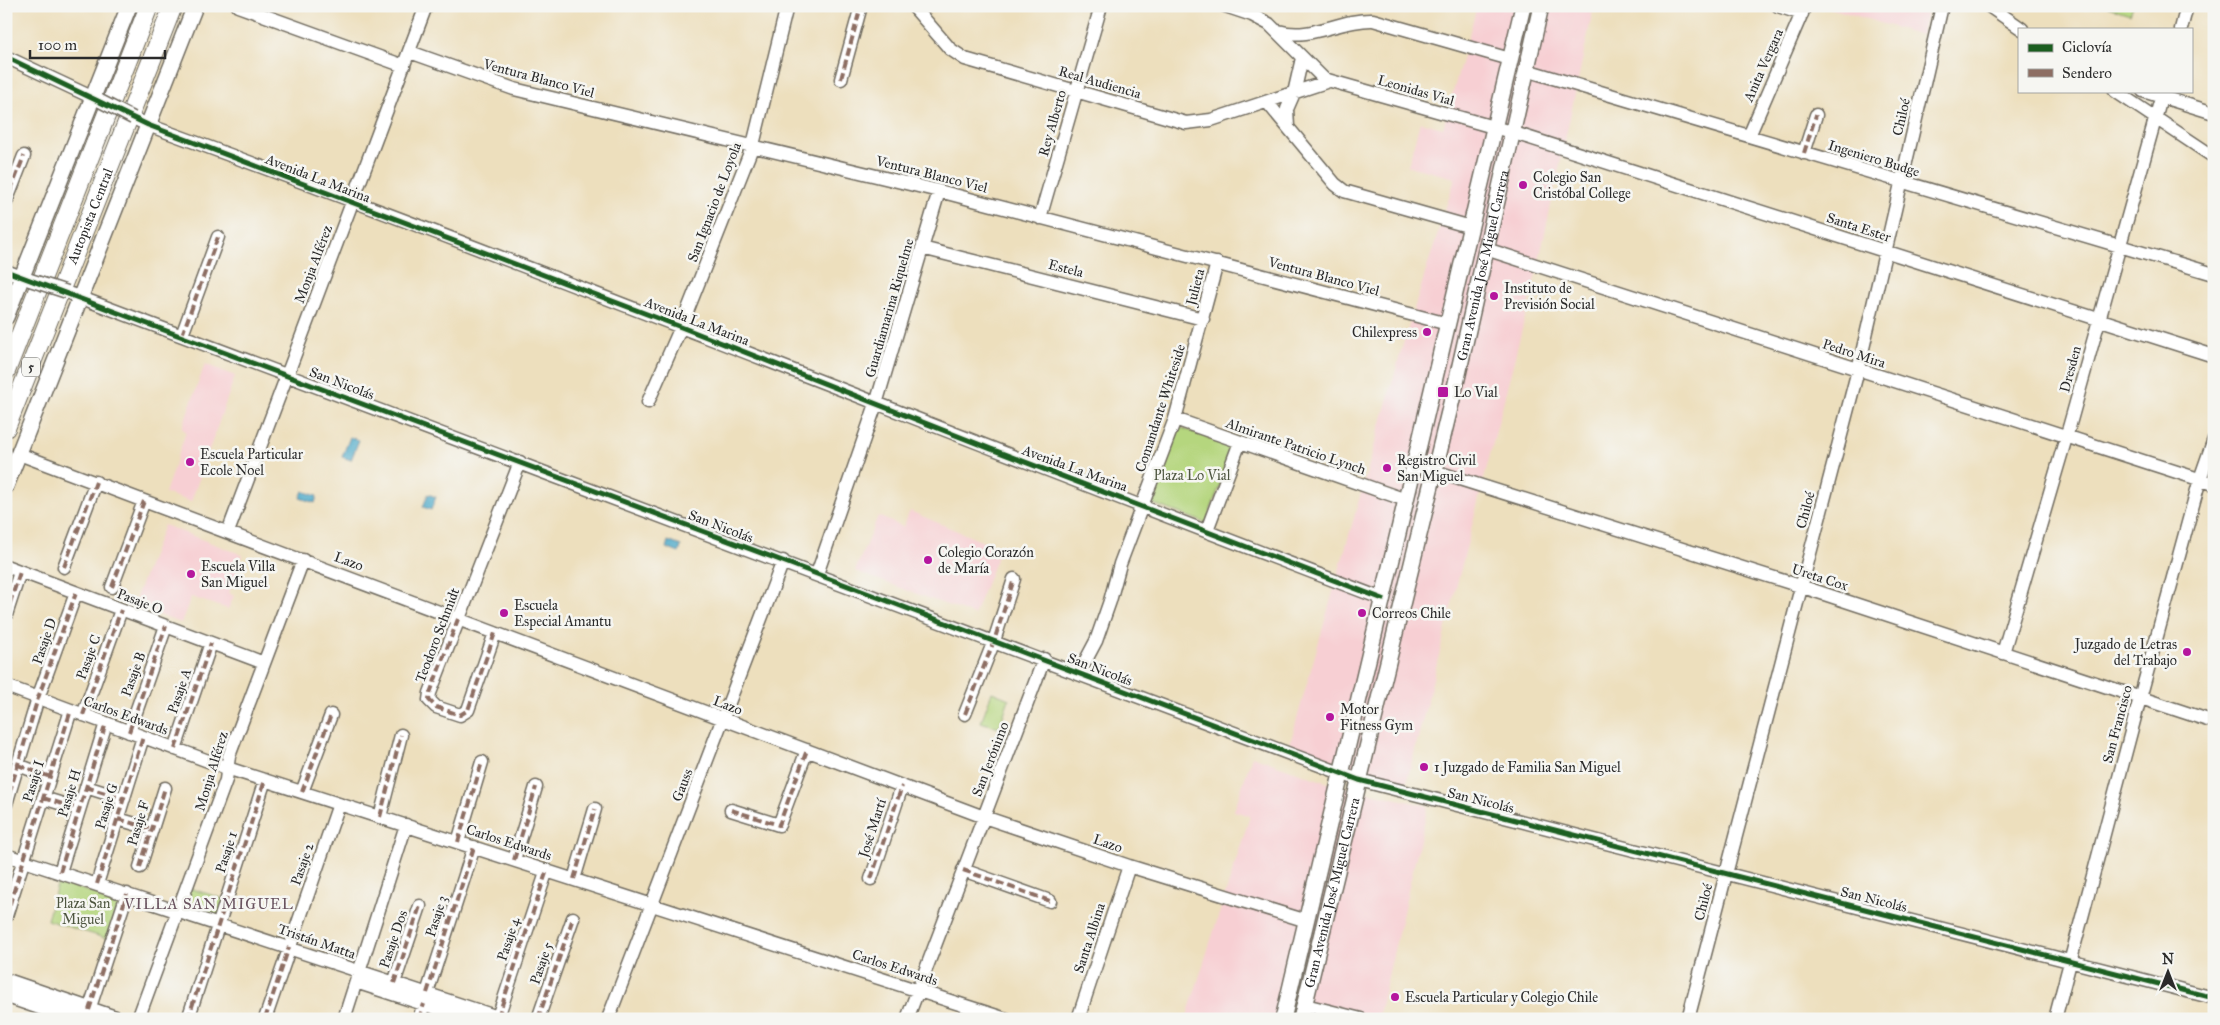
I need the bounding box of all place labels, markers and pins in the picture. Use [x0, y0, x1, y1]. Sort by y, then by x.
place label: Colegio San Cristóbal College [1533, 169, 1631, 202]
marker: Colegio San Cristóbal College [1517, 179, 1529, 191]
place label: Instituto de Previsión Social [1504, 280, 1595, 313]
marker: Instituto de Previsión Social [1488, 290, 1500, 302]
place label: Chilexpress [1352, 324, 1417, 341]
marker: Chilexpress [1421, 326, 1433, 338]
place label: Lo Vial [1454, 384, 1498, 401]
marker: Lo Vial [1436, 385, 1450, 399]
place label: Escuela Particular Ecole Noel [200, 446, 304, 479]
place label: Registro Civil San Miguel [1397, 452, 1476, 485]
marker: Escuela Particular Ecole Noel [184, 456, 196, 468]
marker: Registro Civil San Miguel [1381, 462, 1393, 474]
place label: Colegio Corazón de María [938, 544, 1034, 577]
marker: Colegio Corazón de María [922, 554, 934, 566]
place label: Escuela Villa San Miguel [201, 558, 275, 591]
marker: Escuela Villa San Miguel [185, 568, 197, 580]
place label: Escuela Especial Amantu [514, 597, 612, 630]
place label: Correos Chile [1372, 605, 1451, 622]
marker: Escuela Especial Amantu [498, 607, 510, 619]
marker: Correos Chile [1356, 607, 1368, 619]
place label: Juzgado de Letras del Trabajo [2073, 636, 2177, 669]
marker: Juzgado de Letras del Trabajo [2181, 646, 2193, 658]
place label: Motor Fitness Gym [1340, 701, 1413, 734]
marker: Motor Fitness Gym [1324, 711, 1336, 723]
place label: 1 Juzgado de Familia San Miguel [1434, 759, 1621, 777]
marker: 1 Juzgado de Familia San Miguel [1418, 761, 1430, 773]
place label: Escuela Particular y Colegio Chile [1405, 989, 1598, 1006]
marker: Escuela Particular y Colegio Chile [1389, 991, 1401, 1003]

